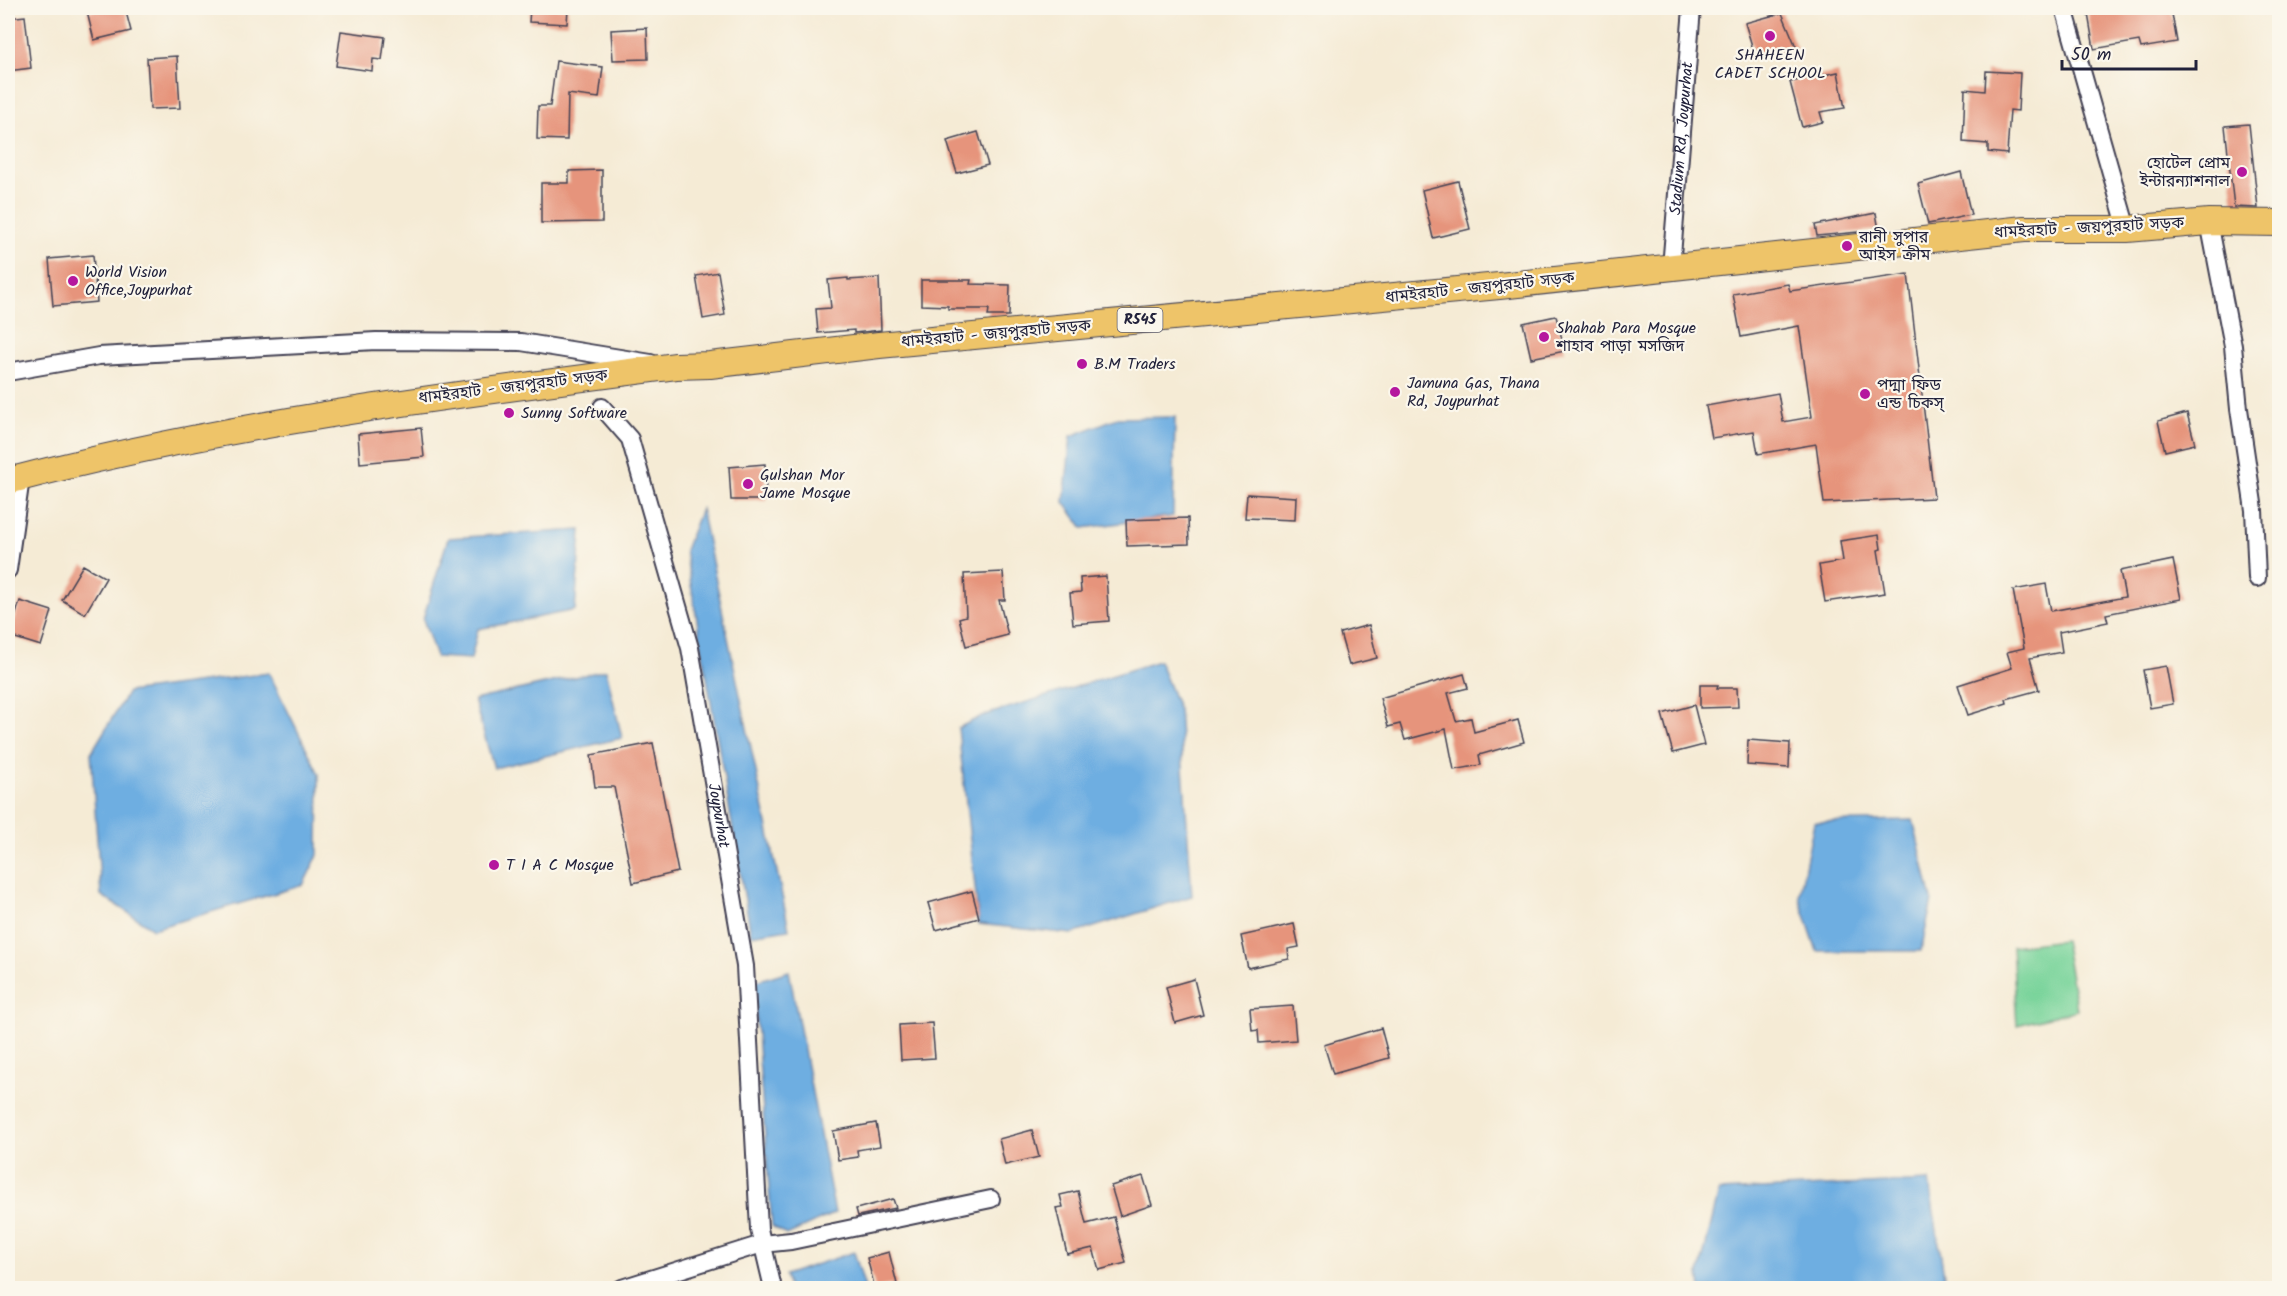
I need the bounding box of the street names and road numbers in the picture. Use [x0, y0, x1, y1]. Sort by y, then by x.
street label: Stadium Rd, Joypurhat [1663, 60, 1700, 216]
street label: ধামইরহাট - জয়পুরহাট সড়ক [1993, 210, 2186, 245]
street label: ধামইরহাট - জয়পুরহাট সড়ক [1384, 266, 1577, 310]
road number: R545 [1118, 308, 1162, 332]
street label: ধামইরহাট - জয়পুরহাট সড়ক [900, 313, 1093, 355]
street label: ধামইরহাট - জয়পুরহাট সড়ক [417, 363, 610, 411]
street label: Joypurhat [701, 781, 737, 851]

